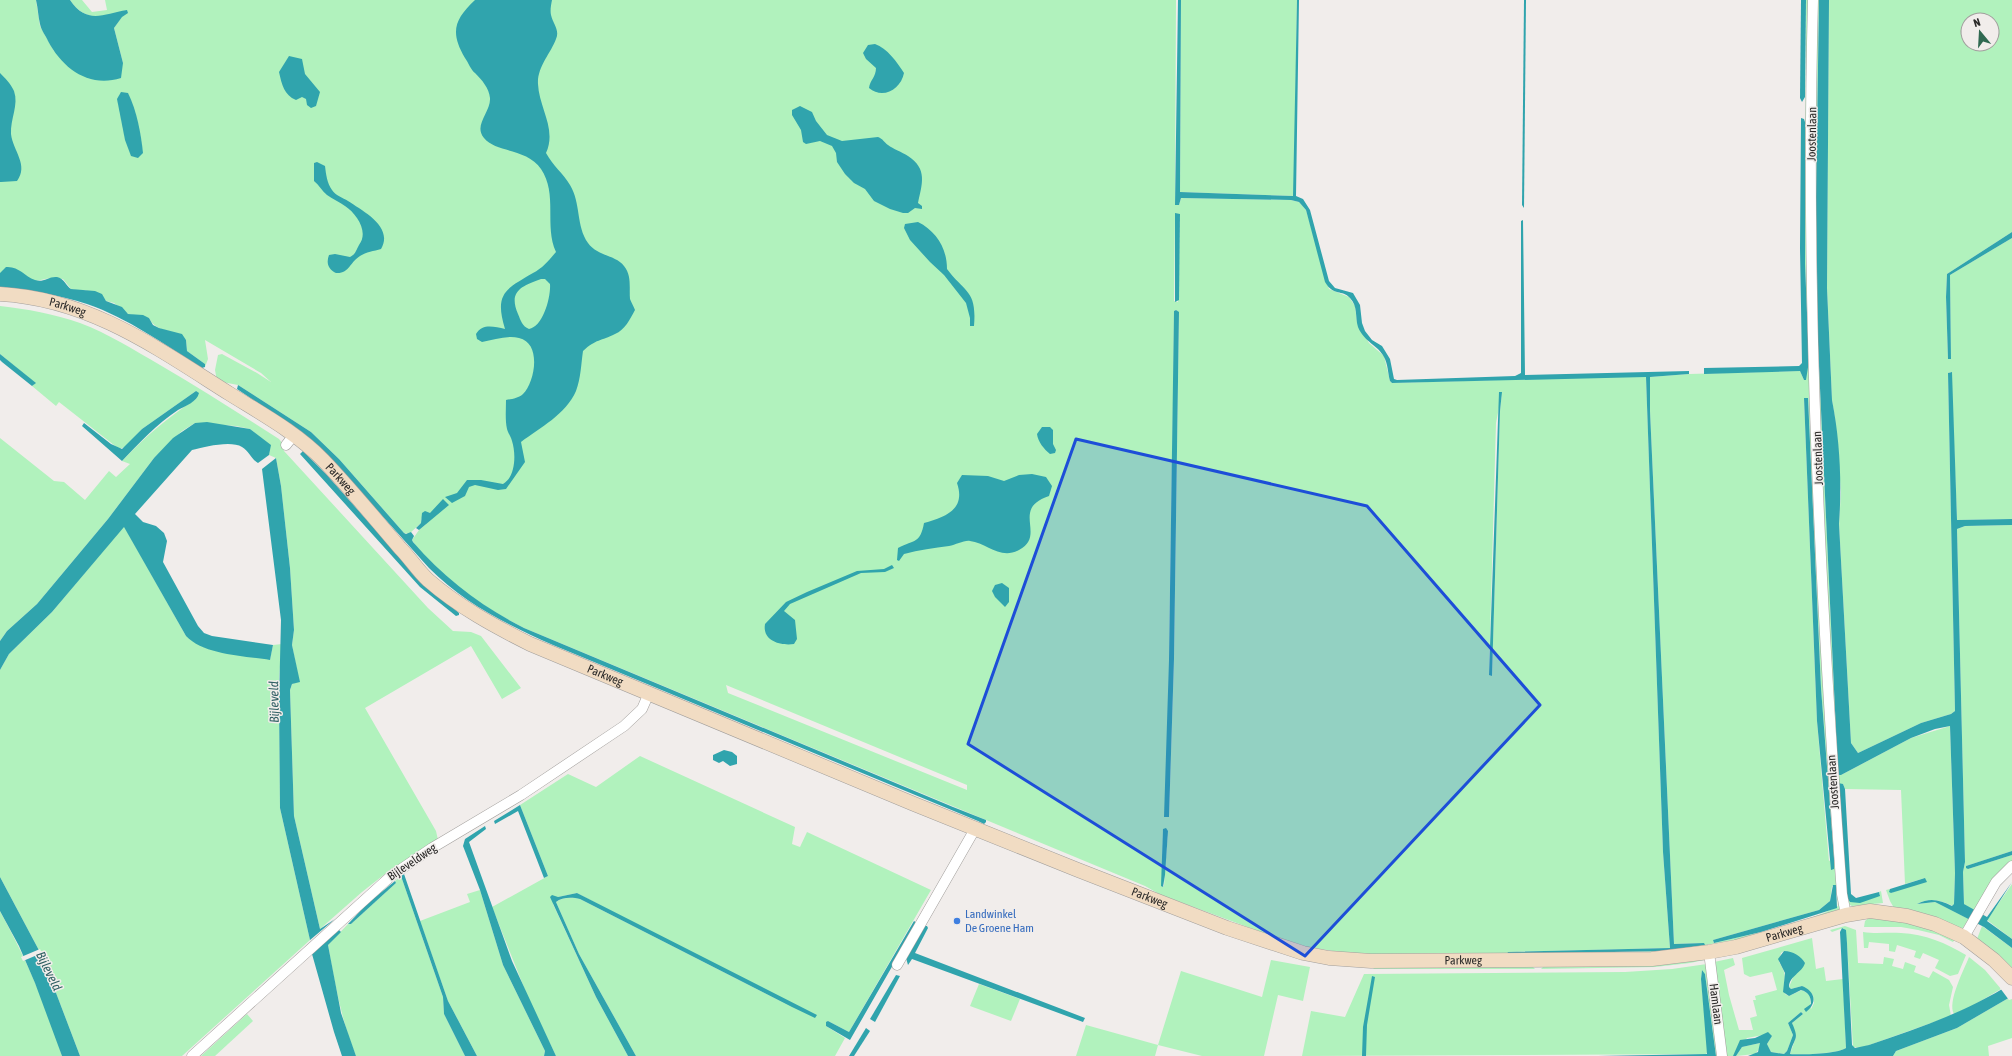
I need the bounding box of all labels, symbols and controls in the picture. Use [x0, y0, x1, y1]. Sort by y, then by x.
north arrow [1960, 12, 2000, 52]
text: N [1972, 16, 1982, 29]
street label: Joostenlaan [1805, 107, 1819, 161]
street label: Parkweg [48, 295, 89, 320]
street label: Joostenlaan [1810, 431, 1826, 485]
street label: Parkweg [323, 460, 359, 498]
street label: Parkweg [585, 662, 626, 689]
water label: Bijleveld [266, 681, 282, 723]
street label: Joostenlaan [1824, 755, 1842, 809]
street label: Bijleveldweg [385, 840, 440, 884]
street label: Parkweg [1129, 884, 1170, 911]
place label: Landwinkel De Groene Ham [965, 907, 1034, 935]
marker: Landwinkel De Groene Ham [952, 916, 962, 926]
street label: Parkweg [1764, 921, 1805, 945]
water label: Bijleveld [33, 949, 65, 993]
street label: Parkweg [1444, 953, 1483, 967]
street label: Hamlaan [1707, 983, 1725, 1025]

